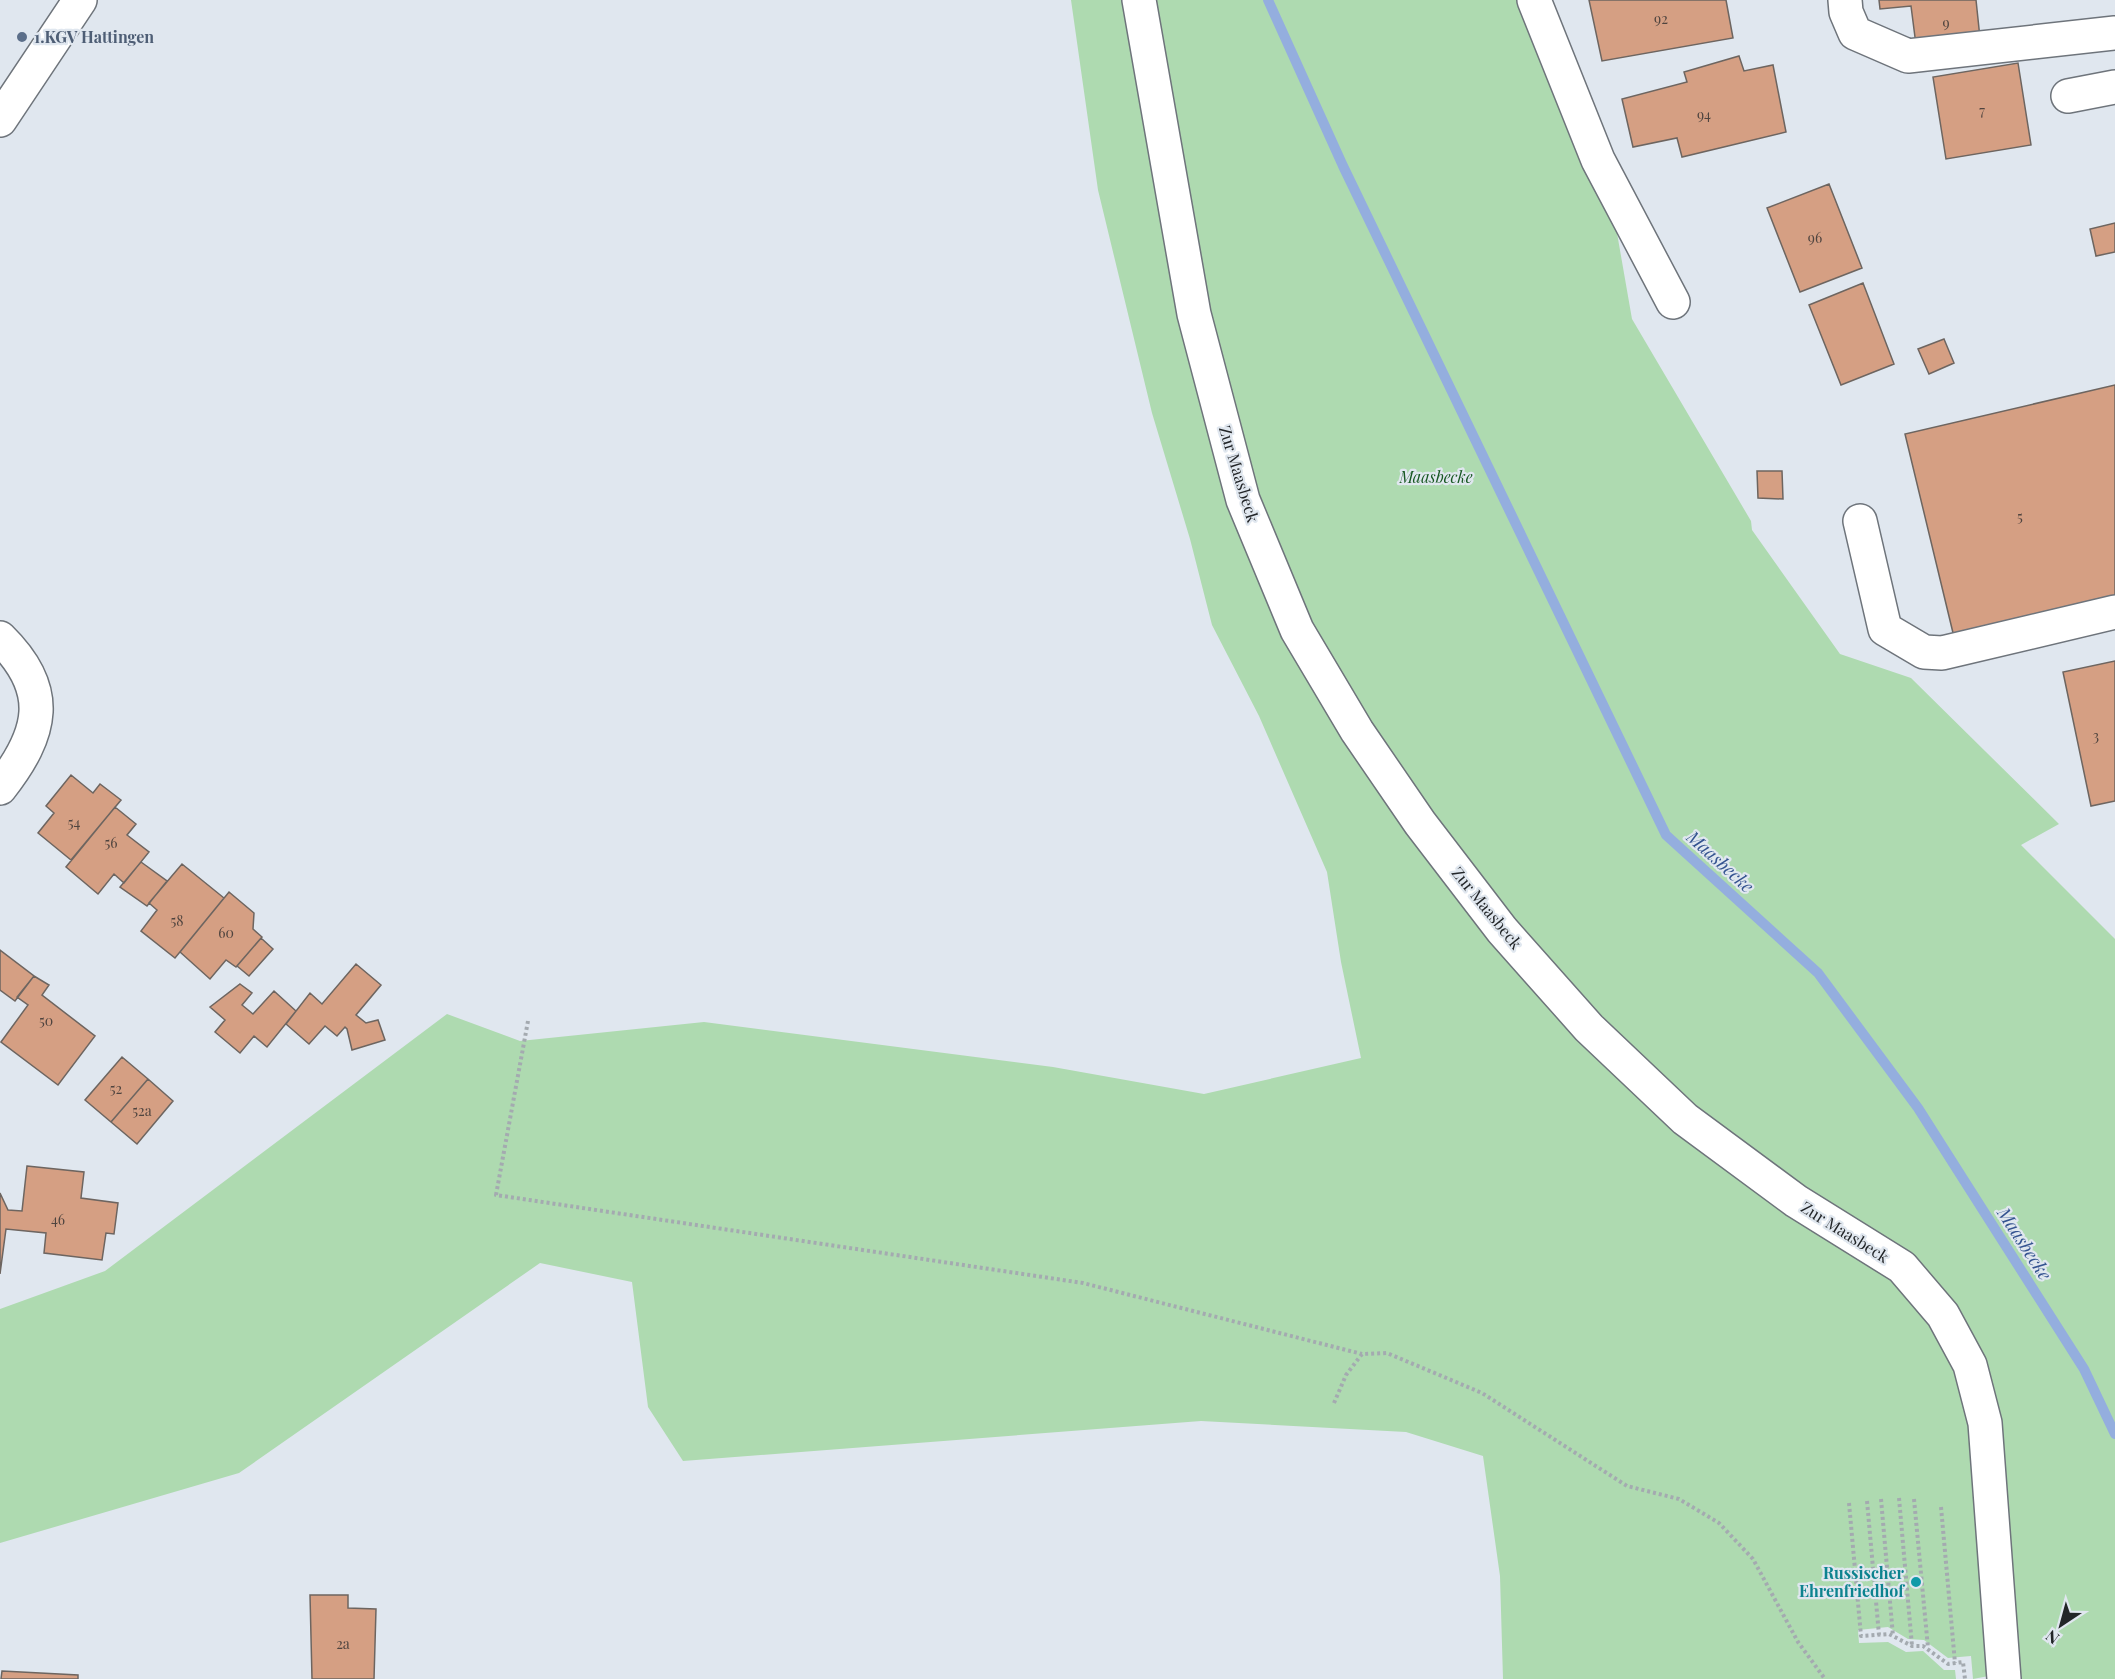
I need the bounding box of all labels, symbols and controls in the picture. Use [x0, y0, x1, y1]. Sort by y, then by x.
house number: 92 [1654, 9, 1668, 28]
house number: 9 [1942, 13, 1950, 32]
place label: 1.KGV Hattingen [34, 26, 154, 47]
marker: 1.KGV Hattingen [15, 30, 29, 44]
house number: 7 [1979, 101, 1985, 120]
house number: 94 [1697, 105, 1711, 124]
house number: 96 [1808, 228, 1822, 247]
street label: Zur Maasbeck [1215, 423, 1264, 525]
park label: Maasbecke [1398, 466, 1473, 487]
house number: 5 [2017, 507, 2023, 526]
house number: 3 [2093, 726, 2099, 745]
house number: 54 [68, 813, 80, 832]
water label: Maasbecke [1681, 824, 1760, 898]
house number: 56 [104, 833, 118, 852]
street label: Zur Maasbeck [1448, 862, 1527, 953]
house number: 58 [170, 911, 184, 930]
house number: 60 [218, 923, 234, 942]
house number: 50 [39, 1011, 53, 1030]
house number: 52 [110, 1079, 123, 1098]
house number: 52a [132, 1101, 152, 1120]
street label: Zur Maasbeck [1797, 1196, 1893, 1267]
water label: Maasbecke [1992, 1202, 2057, 1285]
house number: 46 [51, 1210, 65, 1229]
place label: Russischer Ehrenfriedhof [1799, 1562, 1905, 1601]
marker: Russischer Ehrenfriedhof [1909, 1575, 1923, 1589]
north arrow [2031, 1595, 2091, 1655]
text: N [2041, 1625, 2063, 1649]
house number: 2a [336, 1634, 350, 1653]

